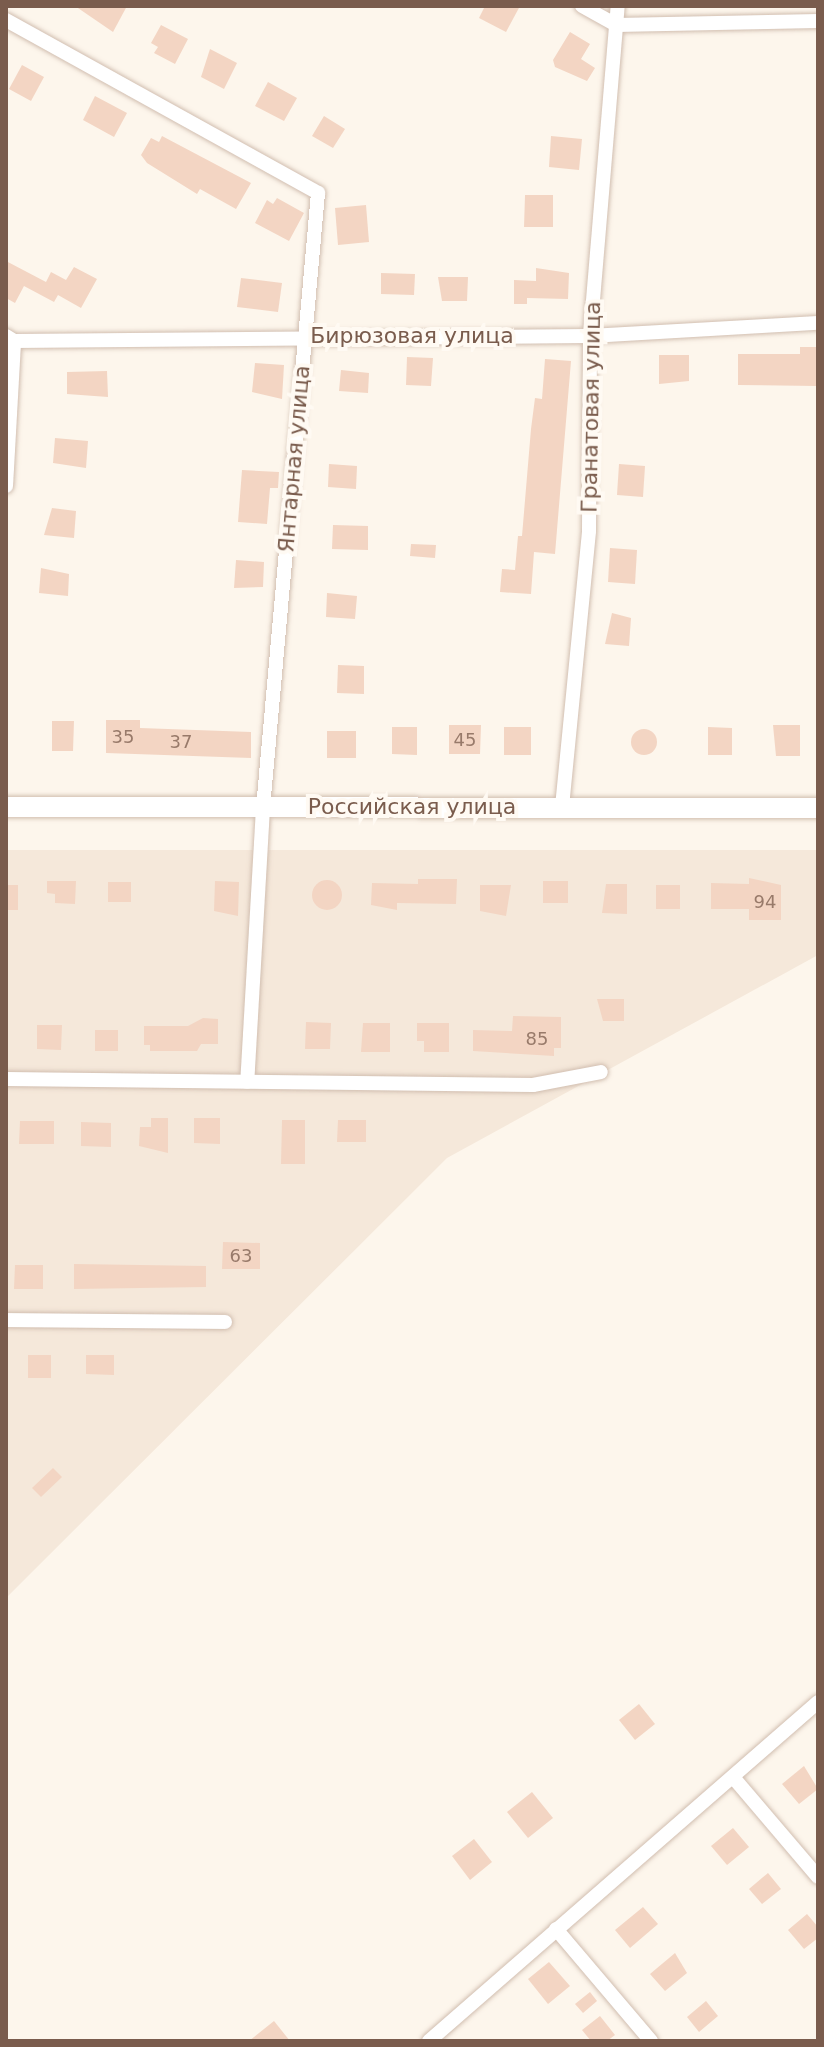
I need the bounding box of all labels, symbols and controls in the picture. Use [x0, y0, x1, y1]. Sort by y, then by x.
street label: Гранатовая улица [576, 301, 606, 513]
street label: Бирюзовая улица [310, 323, 514, 349]
street label: Янтарная улица [273, 364, 315, 554]
house number: 35 [112, 726, 134, 748]
house number: 45 [454, 729, 476, 751]
house number: 37 [170, 731, 192, 753]
street label: Российская улица [308, 794, 516, 820]
house number: 94 [754, 891, 776, 913]
house number: 85 [526, 1028, 548, 1050]
house number: 63 [230, 1245, 252, 1267]

